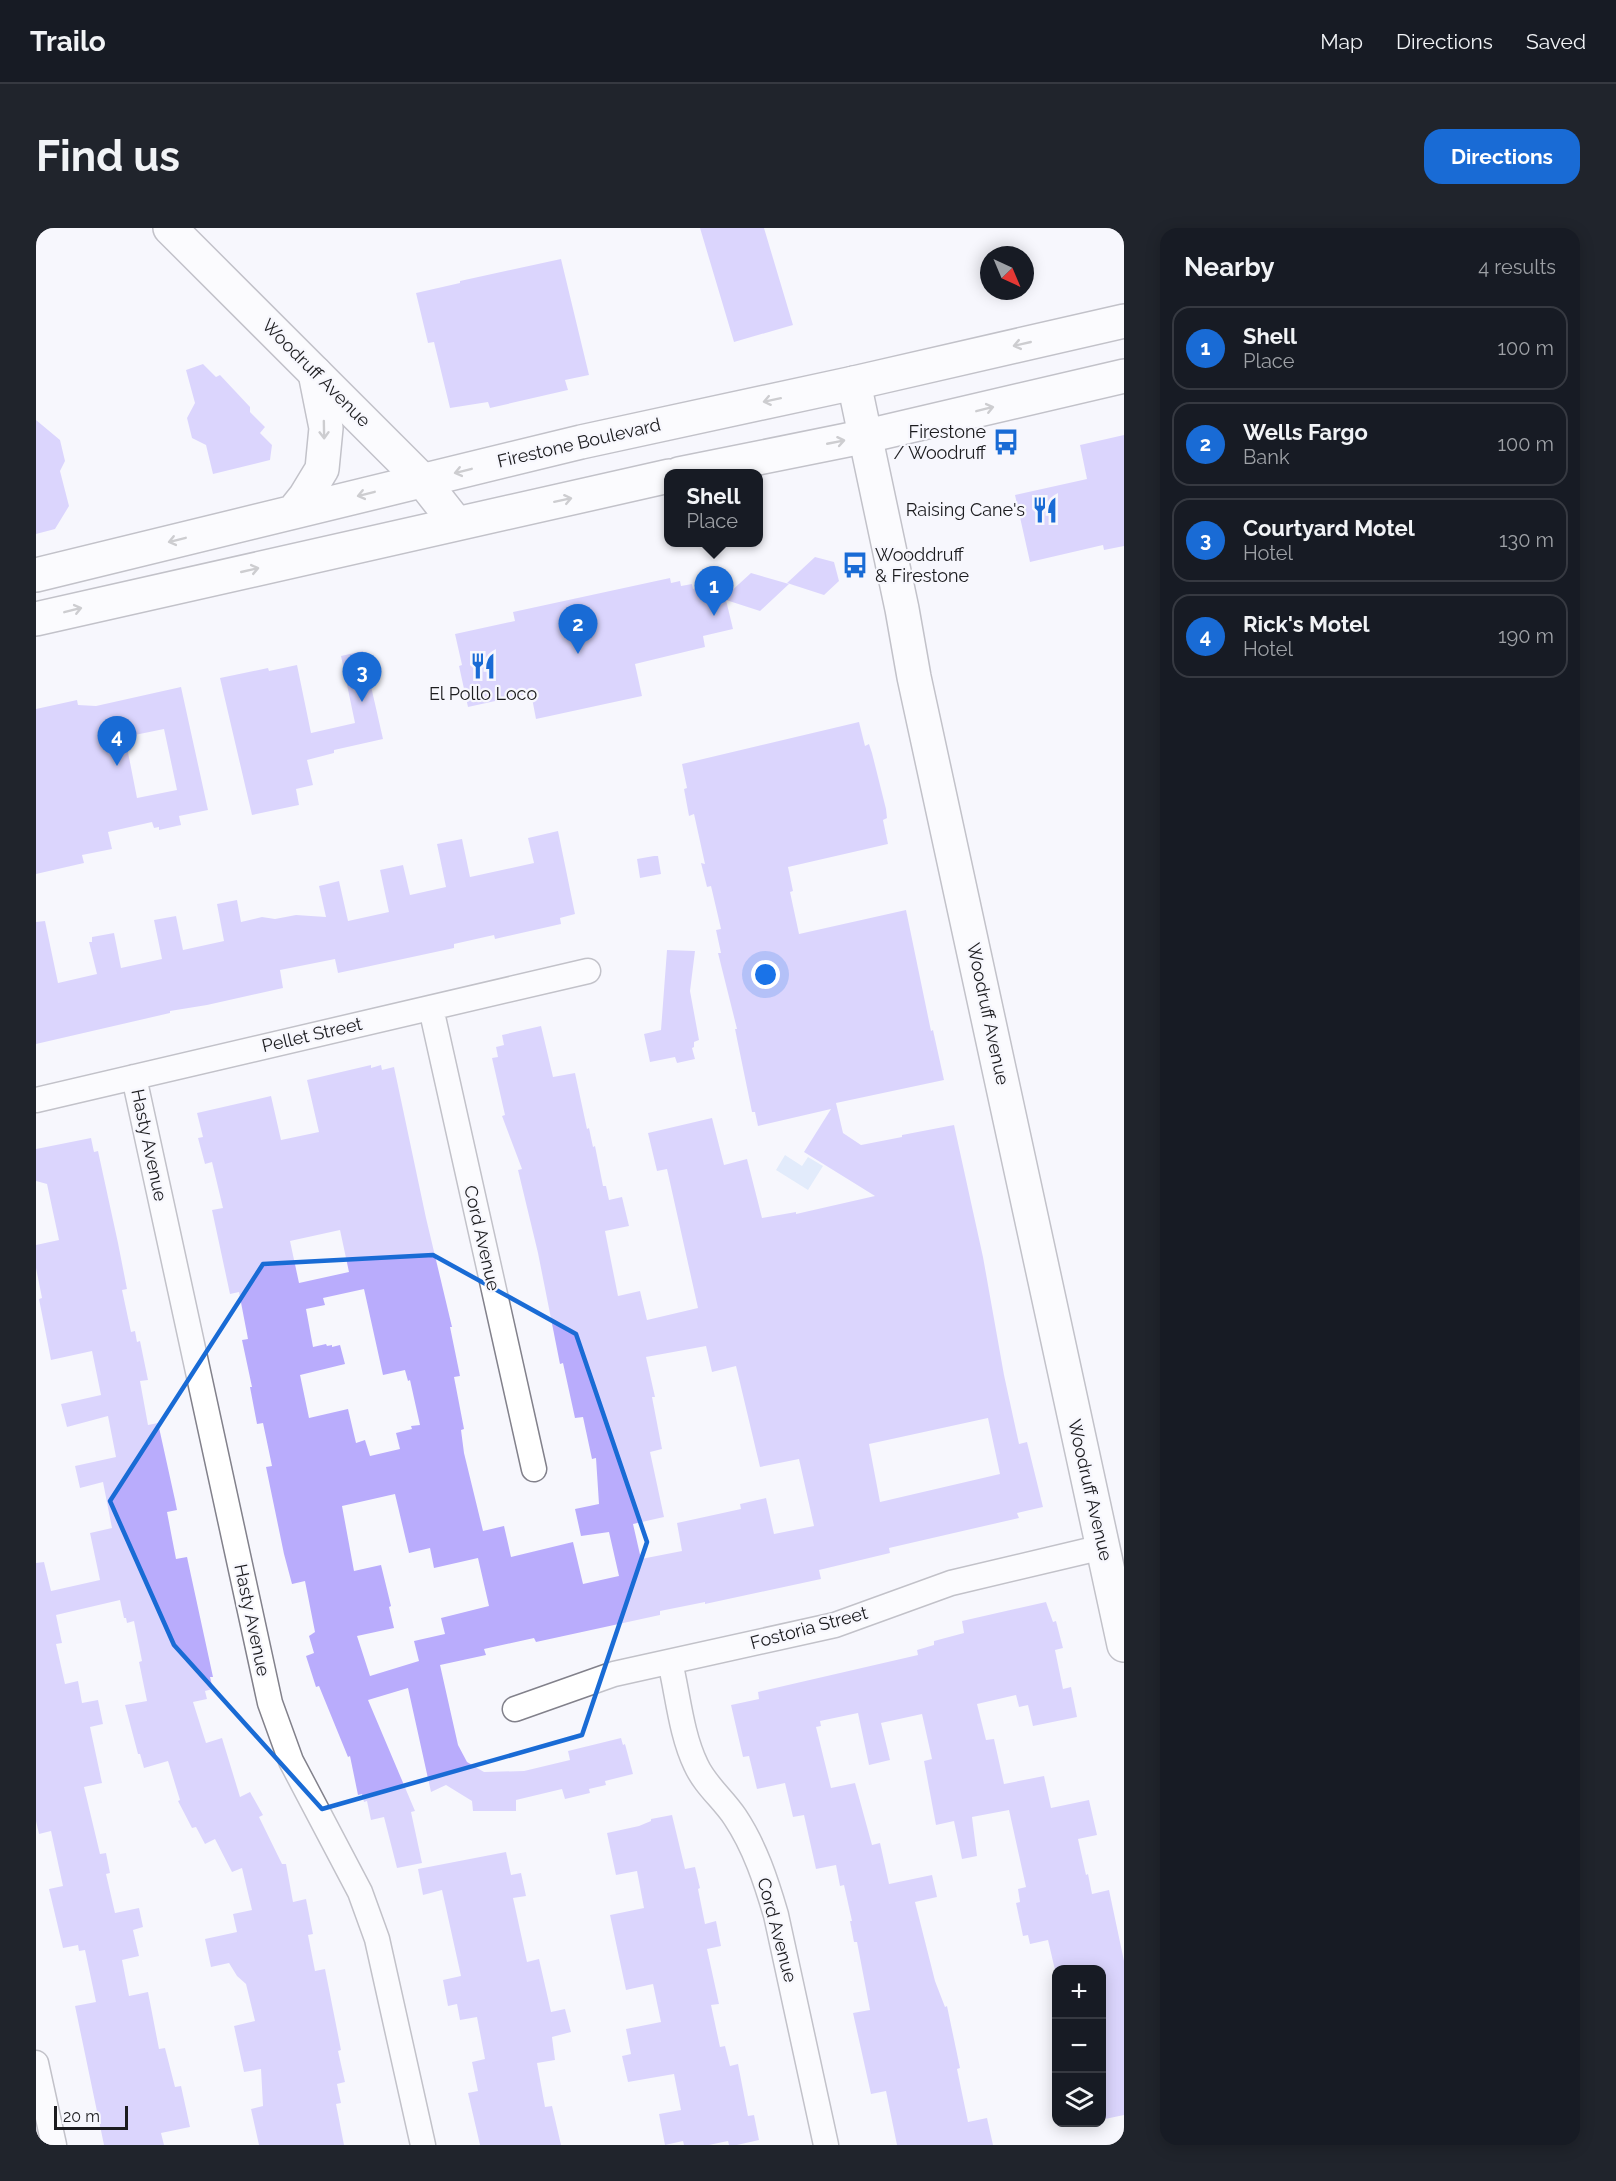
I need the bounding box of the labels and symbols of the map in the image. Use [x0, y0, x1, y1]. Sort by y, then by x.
north arrow [980, 246, 1034, 300]
street label: Woodruff Avenue [258, 314, 375, 431]
one-way arrow [1013, 339, 1032, 351]
one-way arrow [763, 394, 782, 406]
one-way arrow [975, 402, 994, 414]
street label: Firestone Boulevard [495, 413, 663, 472]
one-way arrow [318, 420, 330, 440]
place label: Firestone / Woodruff [893, 421, 987, 463]
bus stop icon: Firestone / Woodruff [991, 427, 1021, 457]
one-way arrow [825, 436, 845, 447]
one-way arrow [454, 465, 473, 477]
one-way arrow [357, 489, 376, 501]
one-way arrow [552, 494, 572, 505]
restaurant icon: Raising Cane's [1030, 495, 1060, 525]
place label: Raising Cane's [906, 499, 1025, 520]
one-way arrow [168, 535, 187, 547]
place label: Wooddruff & Firestone [875, 544, 969, 586]
bus stop icon: Wooddruff & Firestone [840, 550, 870, 580]
one-way arrow [240, 563, 259, 575]
pin: 1 [694, 566, 734, 616]
one-way arrow [64, 603, 83, 615]
pin: 2 [558, 604, 598, 654]
restaurant icon: El Pollo Loco [468, 651, 498, 681]
pin: 3 [342, 652, 382, 702]
place label: El Pollo Loco [429, 683, 537, 704]
pin: 4 [98, 716, 136, 766]
street label: Woodruff Avenue [963, 941, 1014, 1087]
your location [751, 960, 780, 989]
street label: Pellet Street [260, 1013, 364, 1056]
street label: Hasty Avenue [127, 1087, 172, 1203]
street label: Cord Avenue [460, 1183, 505, 1293]
street label: Woodruff Avenue [1064, 1417, 1117, 1563]
street label: Hasty Avenue [230, 1562, 275, 1678]
street label: Fostoria Street [748, 1602, 870, 1653]
street label: Cord Avenue [753, 1875, 802, 1985]
scale bar [54, 2103, 128, 2130]

